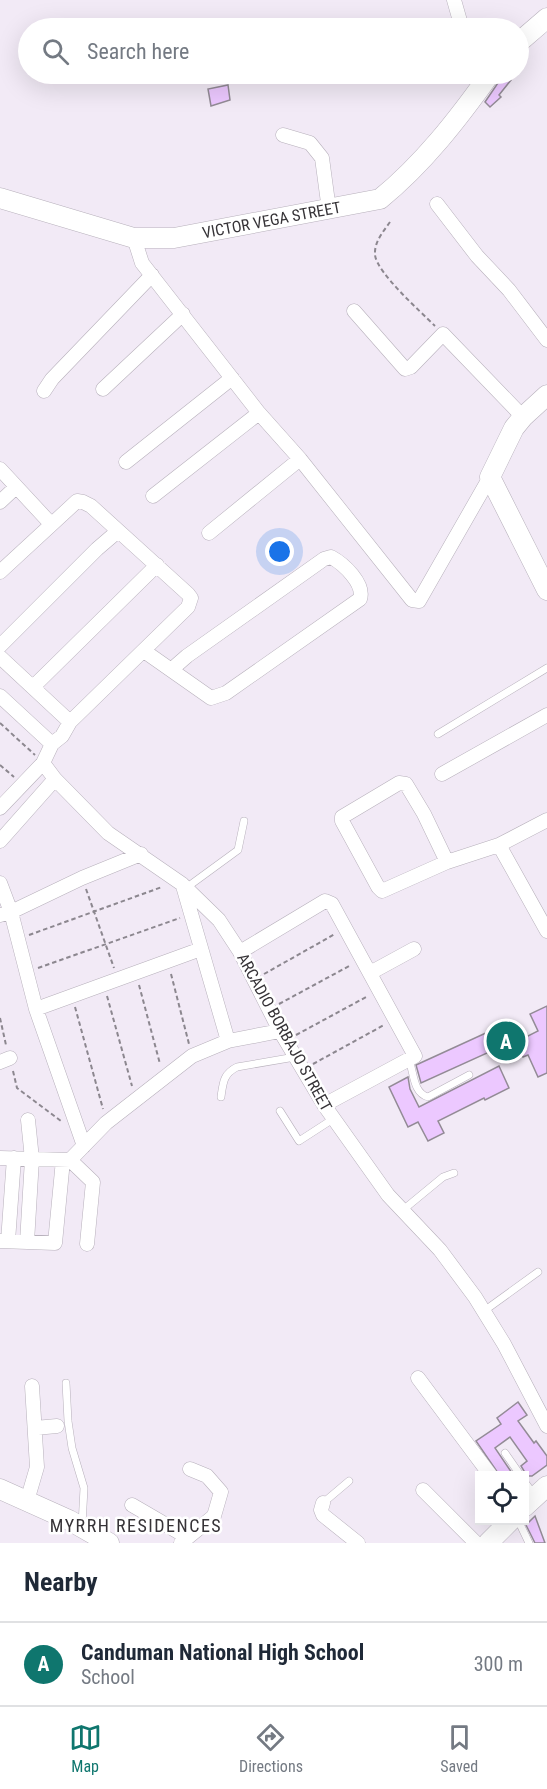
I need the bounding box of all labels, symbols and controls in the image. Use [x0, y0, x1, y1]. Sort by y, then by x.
search box [18, 18, 529, 84]
icon: search [39, 35, 72, 68]
text: Search here [87, 39, 189, 64]
street label: VICTOR VEGA STREET [201, 198, 342, 242]
your location [265, 537, 294, 566]
street label: ARCADIO BORBAJO STREET [233, 950, 336, 1115]
pin: A [486, 1018, 526, 1064]
map controls [475, 1471, 529, 1525]
button: locate [475, 1471, 529, 1525]
district label: MYRRH RESIDENCES [50, 1515, 222, 1536]
text: Nearby [24, 1567, 98, 1597]
text: Canduman National High School [81, 1640, 364, 1665]
text: A [38, 1652, 49, 1676]
text: 300 m [474, 1652, 523, 1676]
text: School [81, 1665, 135, 1689]
tab: Map [69, 1721, 102, 1776]
tab: Directions [239, 1721, 303, 1776]
tab: Saved [440, 1721, 478, 1776]

